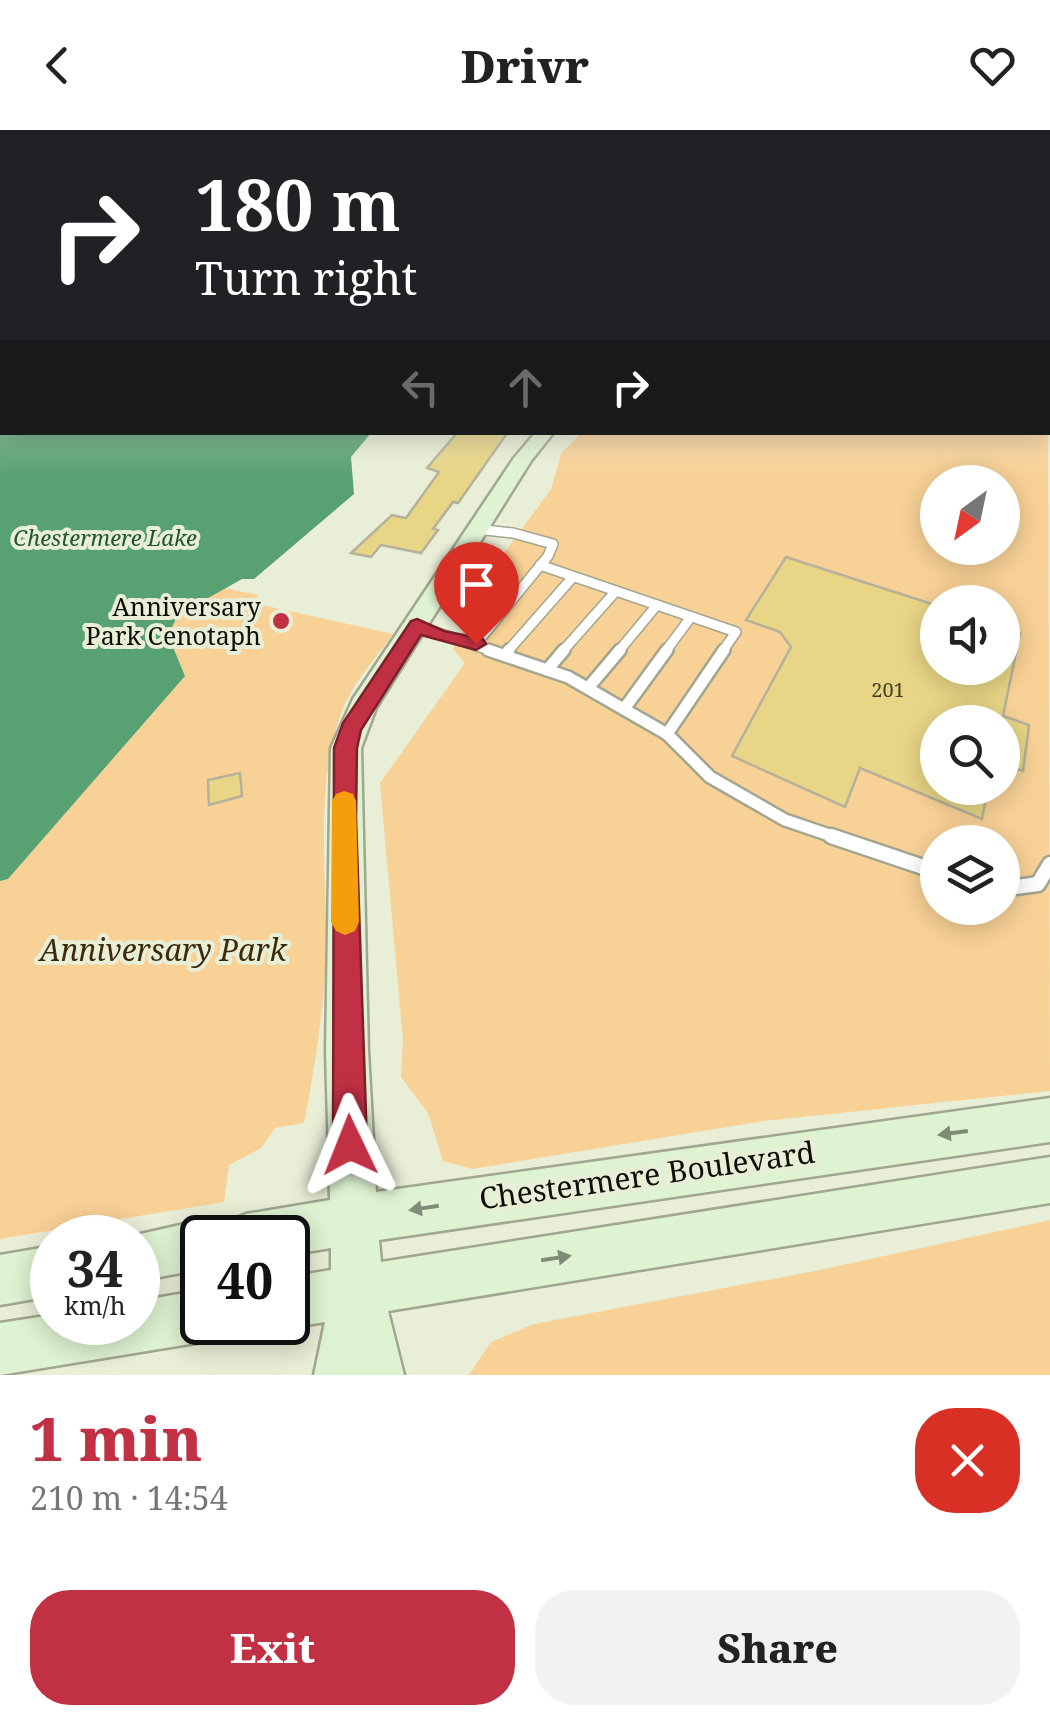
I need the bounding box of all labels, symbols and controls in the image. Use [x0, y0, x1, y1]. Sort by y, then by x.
text: Drivr [461, 35, 589, 96]
icon: back [30, 38, 85, 93]
icon: heart [965, 38, 1020, 93]
text: 180 m [195, 156, 401, 252]
icon: right [30, 170, 160, 300]
text: Turn right [195, 247, 417, 308]
icon: left [393, 360, 448, 415]
icon: ahead [498, 360, 553, 415]
icon: right [603, 360, 658, 415]
north arrow [920, 465, 1020, 565]
map controls [920, 465, 1020, 925]
water label: Chestermere Lake [13, 522, 197, 552]
pin [434, 542, 519, 645]
icon: arrive [449, 557, 504, 612]
button: sound [920, 585, 1020, 685]
place label: Anniversary Park Cenotaph [86, 589, 262, 652]
marker: Anniversary Park Cenotaph [270, 610, 292, 632]
house number: 201 [871, 676, 905, 703]
button: search [920, 705, 1020, 805]
button: layers [920, 825, 1020, 925]
park label: Anniversary Park [37, 929, 288, 970]
position arrow [298, 1093, 402, 1197]
one-way arrow [937, 1126, 969, 1142]
street label: Chestermere Boulevard [476, 1131, 817, 1218]
one-way arrow [407, 1201, 439, 1217]
speed limit sign: 40 [180, 1215, 310, 1345]
text: 34 [67, 1234, 123, 1302]
one-way arrow [541, 1249, 573, 1265]
text: km/h [64, 1288, 126, 1322]
text: 1 min [30, 1397, 202, 1479]
button: close [915, 1408, 1020, 1513]
text: 210 m · 14:54 [30, 1476, 228, 1519]
button: Exit [30, 1590, 515, 1705]
button: Share [535, 1590, 1020, 1705]

